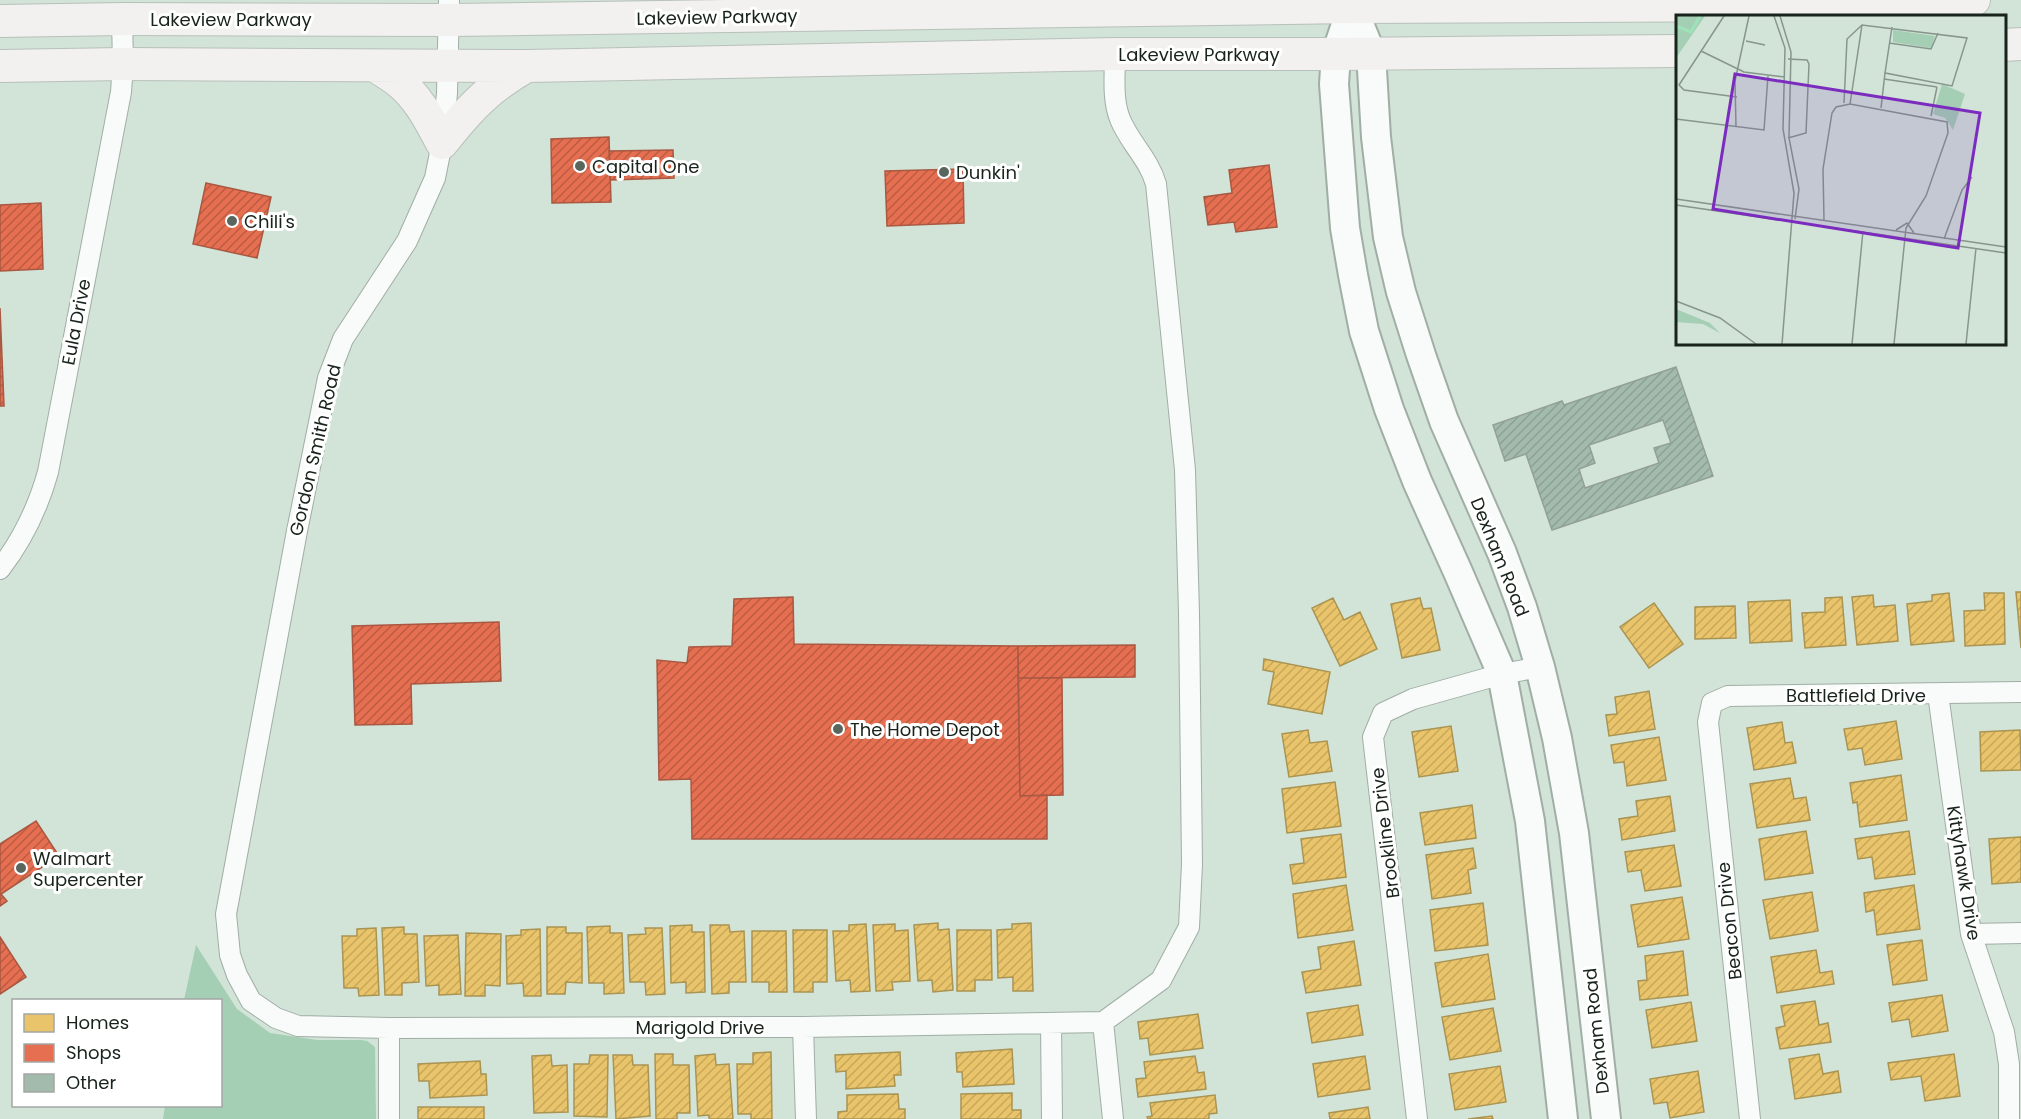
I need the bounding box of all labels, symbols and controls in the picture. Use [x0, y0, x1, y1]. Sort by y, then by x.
street label: Lakeview Parkway [636, 3, 798, 31]
street label: Lakeview Parkway [150, 7, 312, 32]
inset map [1676, 15, 2006, 345]
street label: Lakeview Parkway [1118, 42, 1280, 67]
place label: Capital One [592, 154, 699, 179]
marker: Capital One [573, 159, 587, 173]
place label: Dunkin' [956, 160, 1020, 185]
marker: Dunkin' [937, 165, 951, 179]
place label: Chili's [244, 209, 295, 234]
marker: Chili's [225, 214, 239, 228]
street label: Eula Drive [55, 277, 97, 367]
street label: Gordon Smith Road [283, 362, 347, 538]
street label: Dexham Road [1465, 494, 1535, 620]
street label: Battlefield Drive [1786, 683, 1926, 708]
place label: The Home Depot [850, 717, 1000, 742]
marker: The Home Depot [831, 722, 845, 736]
street label: Brookline Drive [1365, 766, 1405, 900]
street label: Kittyhawk Drive [1941, 804, 1987, 942]
place label: Walmart Supercenter [33, 846, 143, 892]
marker: Walmart Supercenter [14, 861, 28, 875]
street label: Beacon Drive [1710, 861, 1748, 981]
street label: Dexham Road [1577, 967, 1615, 1095]
legend [12, 999, 222, 1107]
text: Homes [66, 1010, 129, 1035]
street label: Marigold Drive [635, 1015, 765, 1040]
text: Shops [66, 1040, 121, 1065]
text: Other [66, 1070, 116, 1095]

